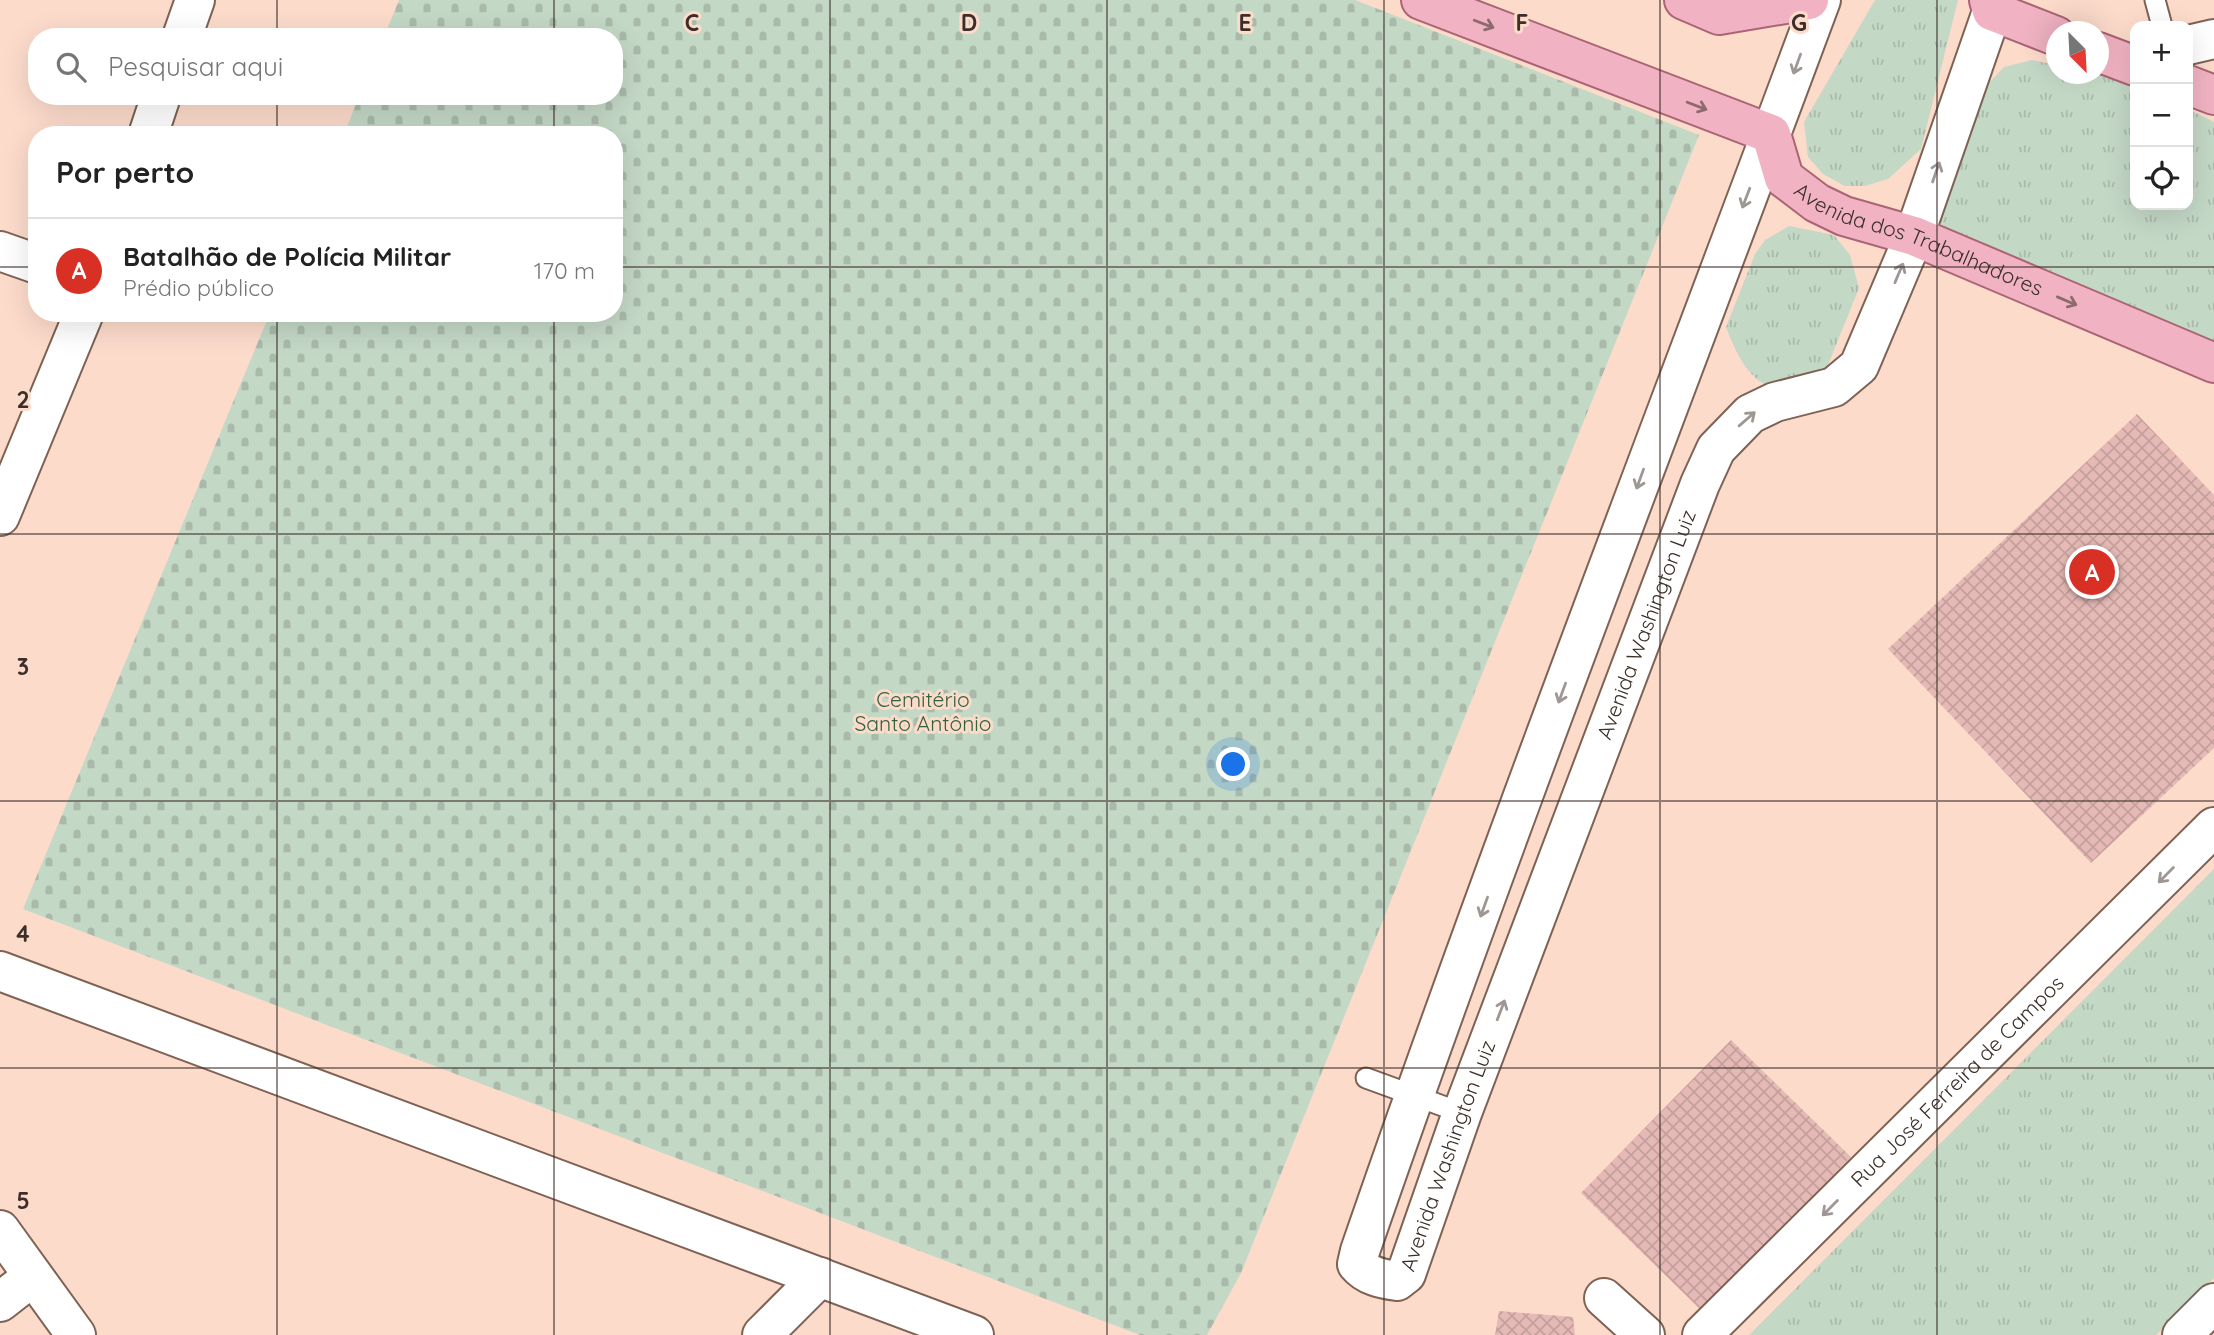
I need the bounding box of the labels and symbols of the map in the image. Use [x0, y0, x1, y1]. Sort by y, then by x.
text: C [685, 8, 699, 37]
text: D [961, 8, 977, 37]
text: E [1238, 8, 1252, 37]
text: F [1516, 8, 1528, 37]
text: G [1791, 8, 1807, 37]
one-way arrow [1473, 19, 1495, 32]
north arrow [2046, 21, 2109, 84]
one-way arrow [1790, 53, 1802, 74]
one-way arrow [1685, 100, 1707, 113]
one-way arrow [1931, 161, 1943, 183]
street label: Avenida dos Trabalhadores [1790, 177, 2047, 301]
one-way arrow [1739, 186, 1752, 208]
one-way arrow [1893, 263, 1906, 284]
one-way arrow [2056, 295, 2077, 308]
text: 2 [16, 385, 30, 414]
one-way arrow [1738, 411, 1756, 427]
one-way arrow [1633, 468, 1646, 490]
street label: Avenida Washington Luiz [1591, 506, 1701, 743]
pin: A [2069, 546, 2115, 598]
text: 3 [17, 652, 29, 681]
one-way arrow [1555, 682, 1567, 704]
park label: Cemitério Santo Antônio [855, 686, 991, 736]
your location [1216, 747, 1250, 781]
one-way arrow [2157, 867, 2174, 884]
one-way arrow [1476, 895, 1489, 917]
text: 4 [16, 919, 30, 948]
street label: Rua José Ferreira de Campos [1845, 970, 2069, 1192]
one-way arrow [1496, 999, 1508, 1021]
street label: Avenida Washington Luiz [1394, 1036, 1500, 1274]
text: 5 [16, 1186, 30, 1215]
one-way arrow [1822, 1199, 1839, 1216]

